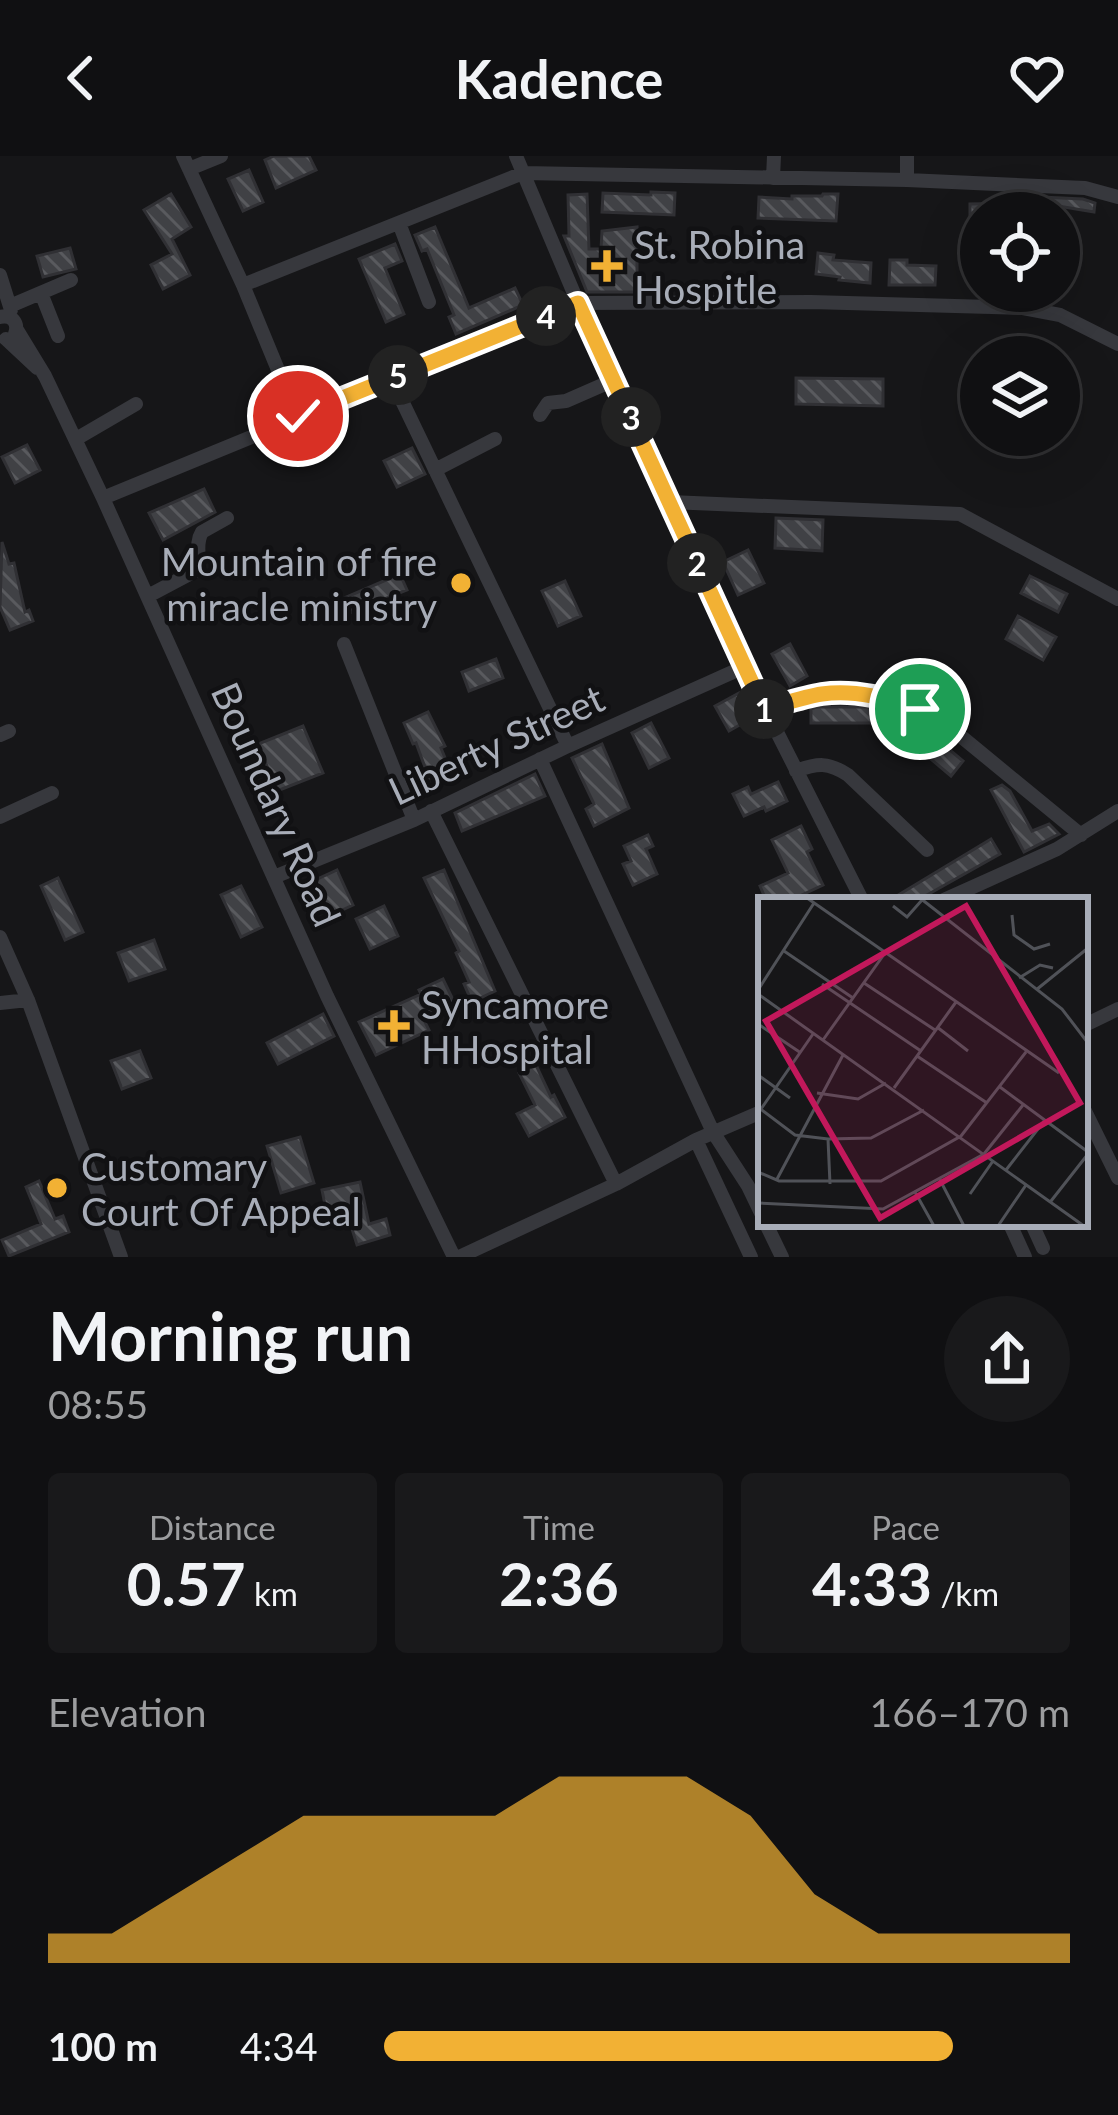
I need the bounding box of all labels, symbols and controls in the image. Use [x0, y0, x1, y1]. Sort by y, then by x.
icon: back [48, 45, 114, 111]
icon: heart [1004, 45, 1070, 111]
text: Kadence [455, 46, 663, 111]
map controls [960, 192, 1080, 456]
button: locate [960, 192, 1080, 312]
place label: St. Robina Hospitle [634, 221, 805, 312]
marker: St. Robina Hospitle [591, 250, 623, 282]
pin: 4 [516, 286, 576, 346]
text: 4 [536, 296, 556, 336]
button: layers [960, 336, 1080, 456]
pin: 5 [368, 345, 428, 405]
text: 5 [388, 355, 408, 395]
pin [247, 365, 349, 467]
icon: check [265, 383, 331, 449]
pin: 3 [601, 387, 661, 447]
text: 3 [621, 397, 641, 437]
pin: 2 [667, 533, 727, 593]
place label: Mountain of fire miracle ministry [161, 538, 437, 629]
text: 2 [687, 543, 707, 583]
marker: Mountain of fire miracle ministry [448, 570, 474, 596]
pin [869, 658, 971, 760]
street label: Liberty Street [381, 674, 611, 814]
street label: Boundary Road [203, 675, 351, 933]
icon: arrive [887, 676, 953, 742]
pin: 1 [734, 679, 794, 739]
text: 1 [754, 689, 774, 729]
inset map [758, 897, 1088, 1227]
place label: Syncamore HHospital [421, 981, 609, 1072]
marker: Syncamore HHospital [378, 1010, 410, 1042]
place label: Customary Court Of Appeal [81, 1143, 361, 1234]
marker: Customary Court Of Appeal [44, 1175, 70, 1201]
text: Morning run [48, 1296, 413, 1375]
button: share [944, 1296, 1070, 1422]
text: 08:55 [48, 1381, 148, 1427]
text: Distance [149, 1507, 276, 1547]
text: Time [523, 1507, 595, 1547]
text: Pace [871, 1507, 940, 1547]
text: 0.57 [127, 1547, 245, 1619]
text: 2:36 [499, 1547, 619, 1619]
text: 4:33 [812, 1547, 932, 1619]
text: km [245, 1573, 298, 1613]
text: /km [932, 1573, 999, 1613]
text: Elevation [48, 1689, 206, 1735]
text: 166–170 m [870, 1689, 1070, 1735]
text: 100 m [48, 2023, 158, 2069]
text: 4:34 [240, 2023, 318, 2069]

